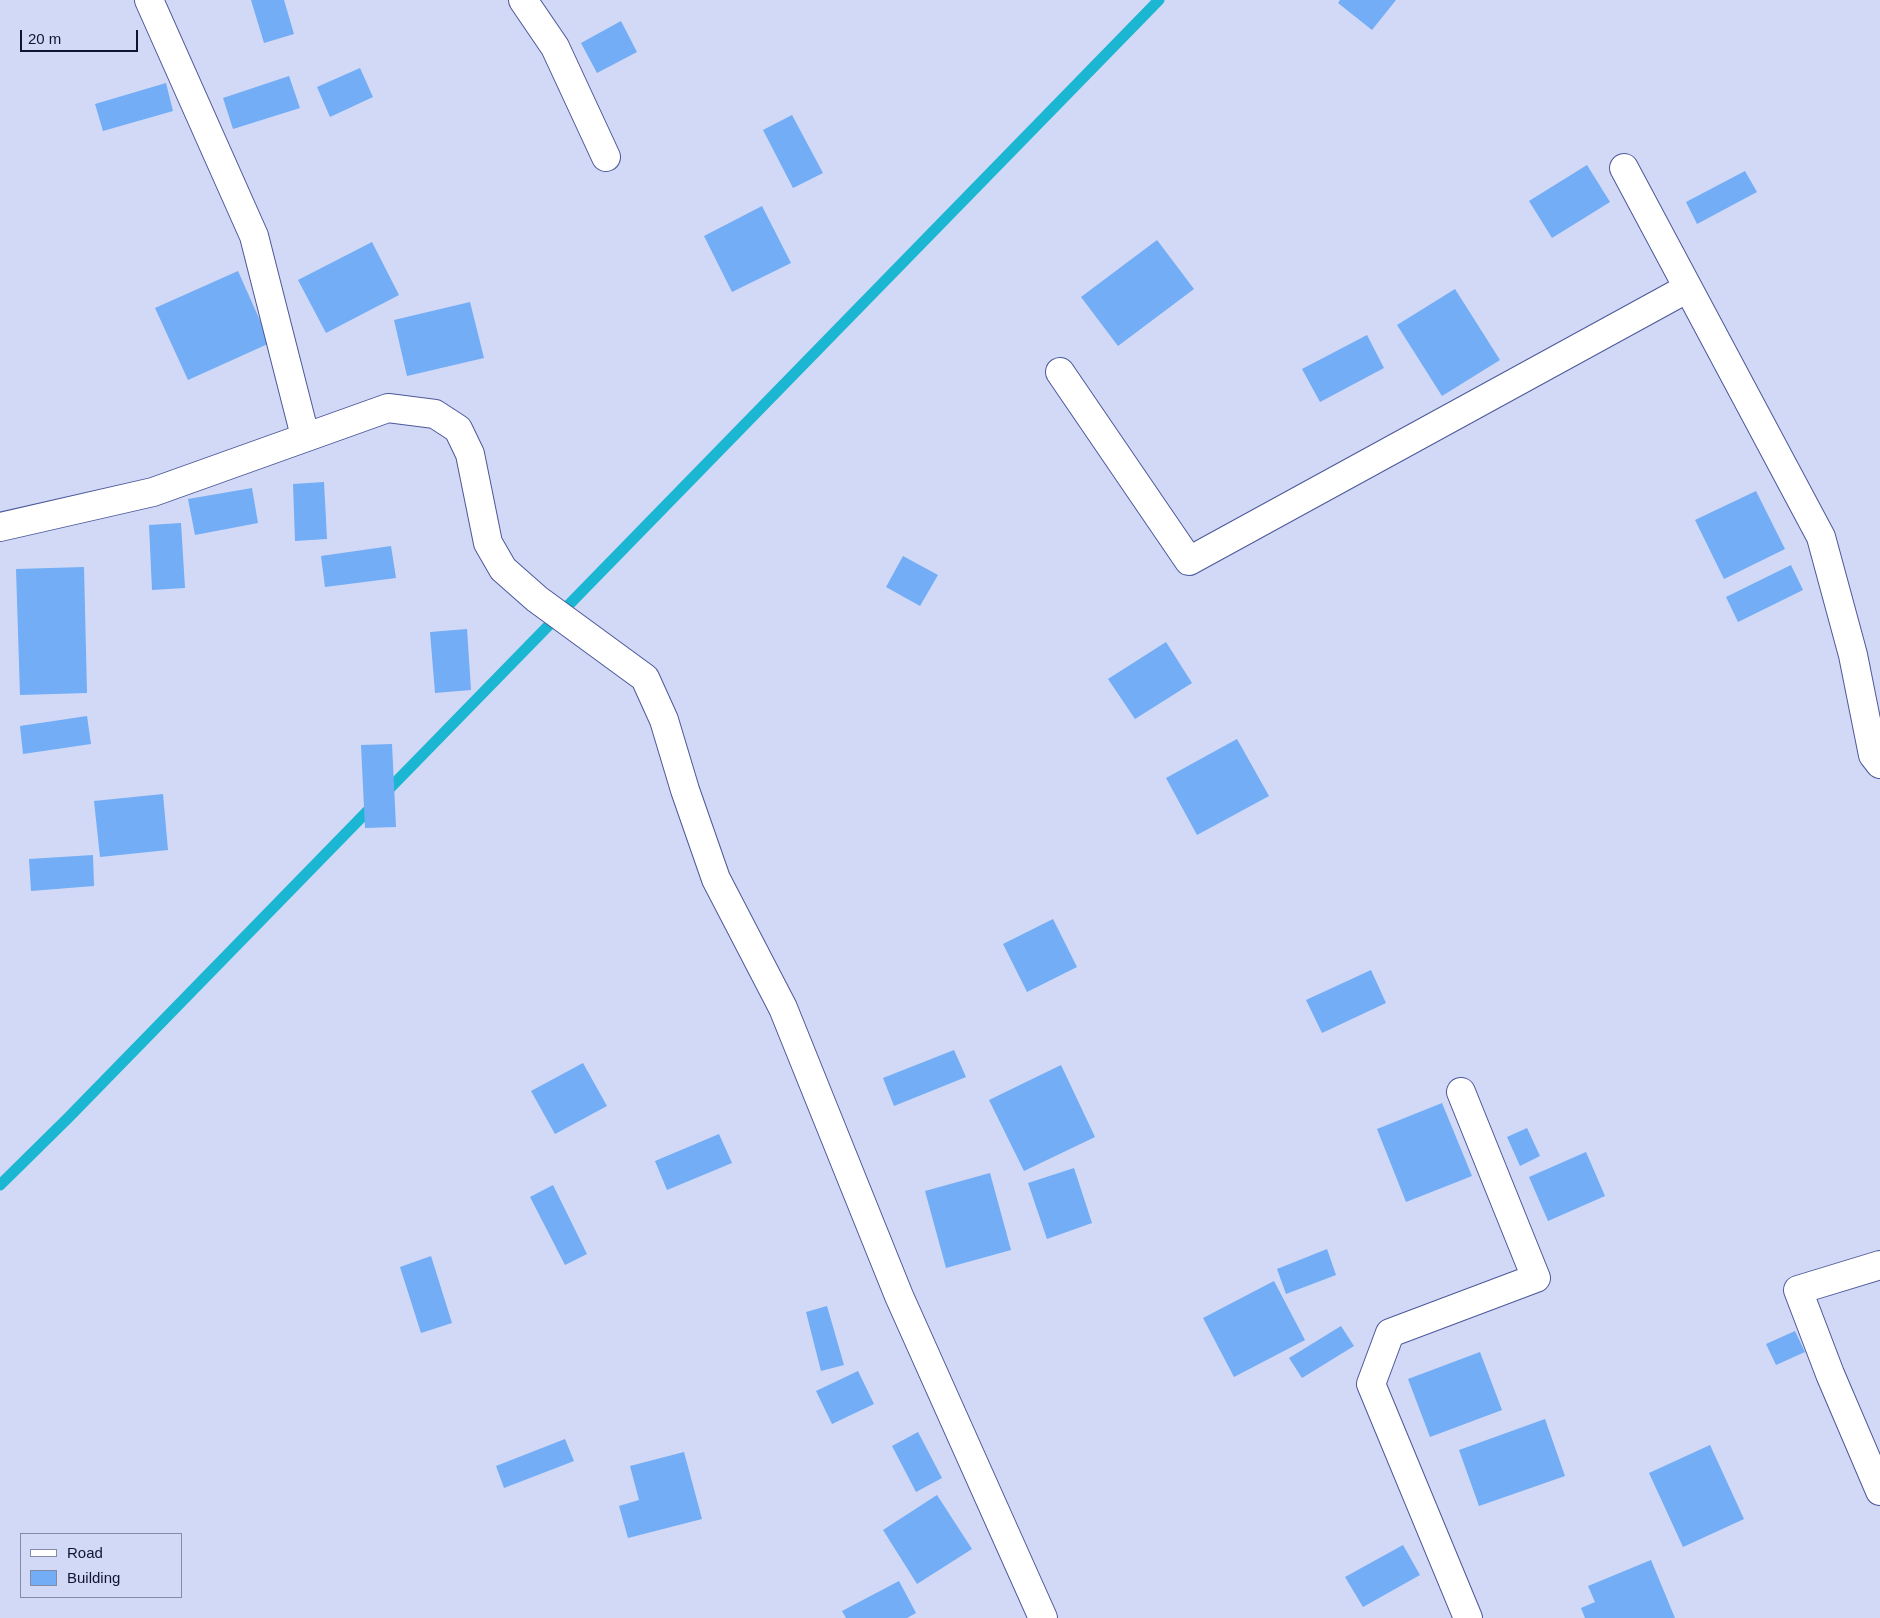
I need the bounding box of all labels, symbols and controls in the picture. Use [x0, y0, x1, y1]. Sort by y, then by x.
scale bar [22, 20, 140, 52]
text: 20 m [28, 30, 61, 47]
legend [20, 1533, 182, 1598]
text: Road [67, 1544, 103, 1561]
text: Building [67, 1569, 120, 1586]

